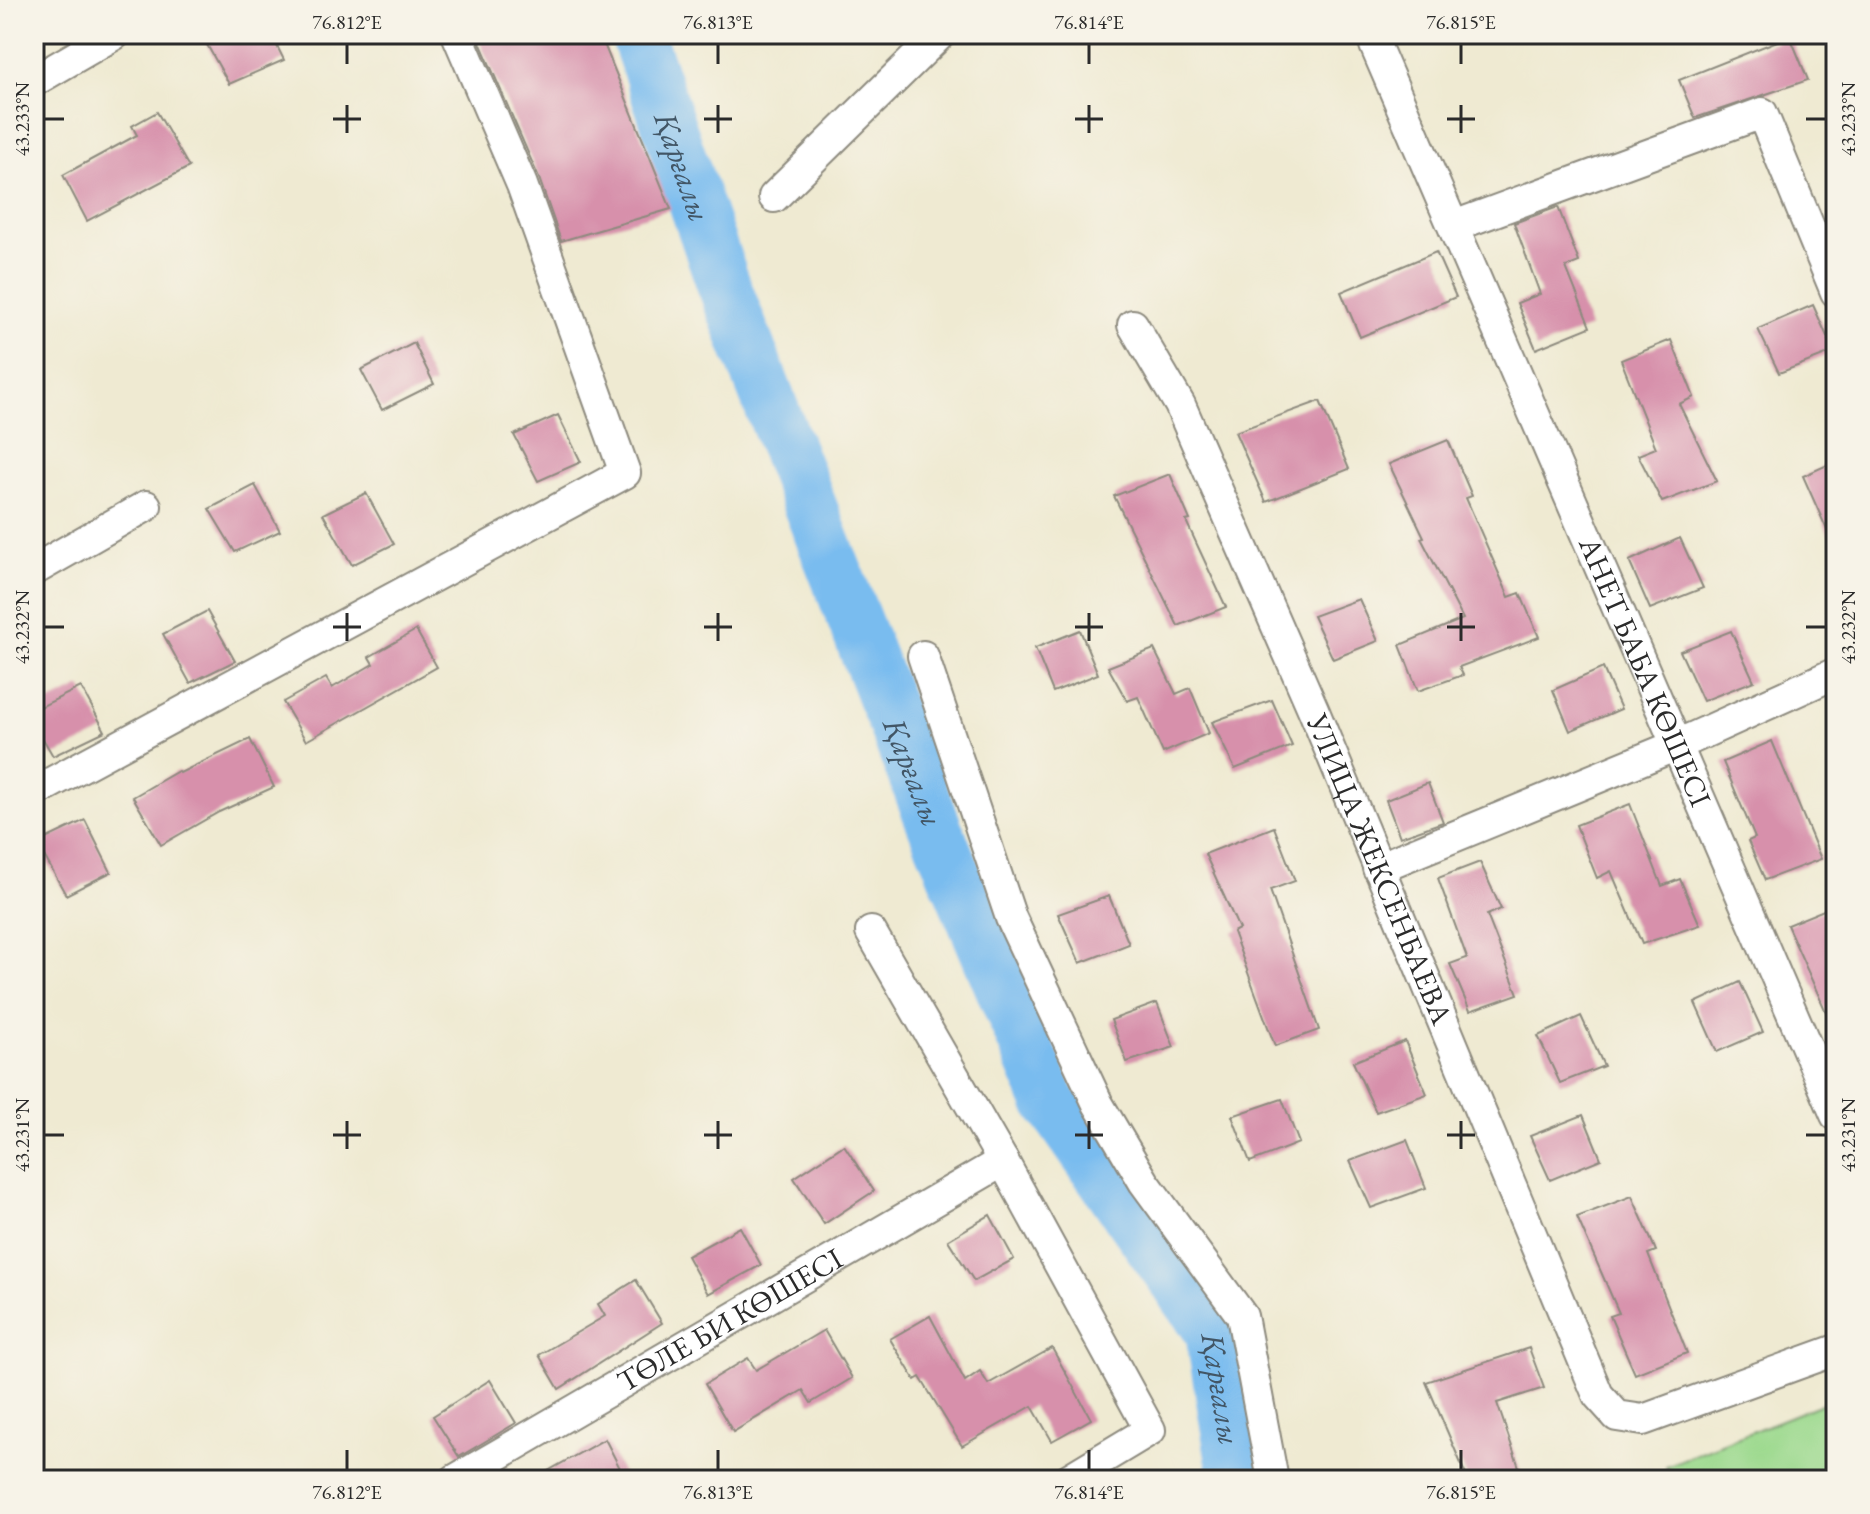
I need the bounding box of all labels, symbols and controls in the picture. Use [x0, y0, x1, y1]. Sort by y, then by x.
text: 76.812°E [312, 9, 382, 35]
text: 76.813°E [683, 9, 753, 35]
text: 76.814°E [1054, 9, 1124, 35]
text: 76.815°E [1426, 9, 1496, 35]
text: 43.233°N [9, 82, 35, 156]
text: 43.233°N [1835, 82, 1861, 156]
water label: Қарғалы [644, 105, 721, 227]
street label: АНЕТ БАБА КӨШЕСІ [1570, 530, 1721, 812]
text: 43.232°N [9, 590, 35, 664]
text: 43.232°N [1835, 590, 1861, 664]
street label: УЛИЦА ЖЕКСЕНБАЕВА [1298, 707, 1462, 1030]
water label: Қарғалы [873, 711, 953, 832]
text: 43.231°N [9, 1098, 35, 1172]
text: 43.231°N [1835, 1098, 1861, 1172]
street label: ТӨЛЕ БИ КӨШЕСІ [610, 1239, 849, 1400]
water label: Қарғалы [1191, 1328, 1251, 1448]
text: 76.812°E [312, 1479, 382, 1505]
text: 76.813°E [683, 1479, 753, 1505]
text: 76.814°E [1054, 1479, 1124, 1505]
text: 76.815°E [1426, 1479, 1496, 1505]

